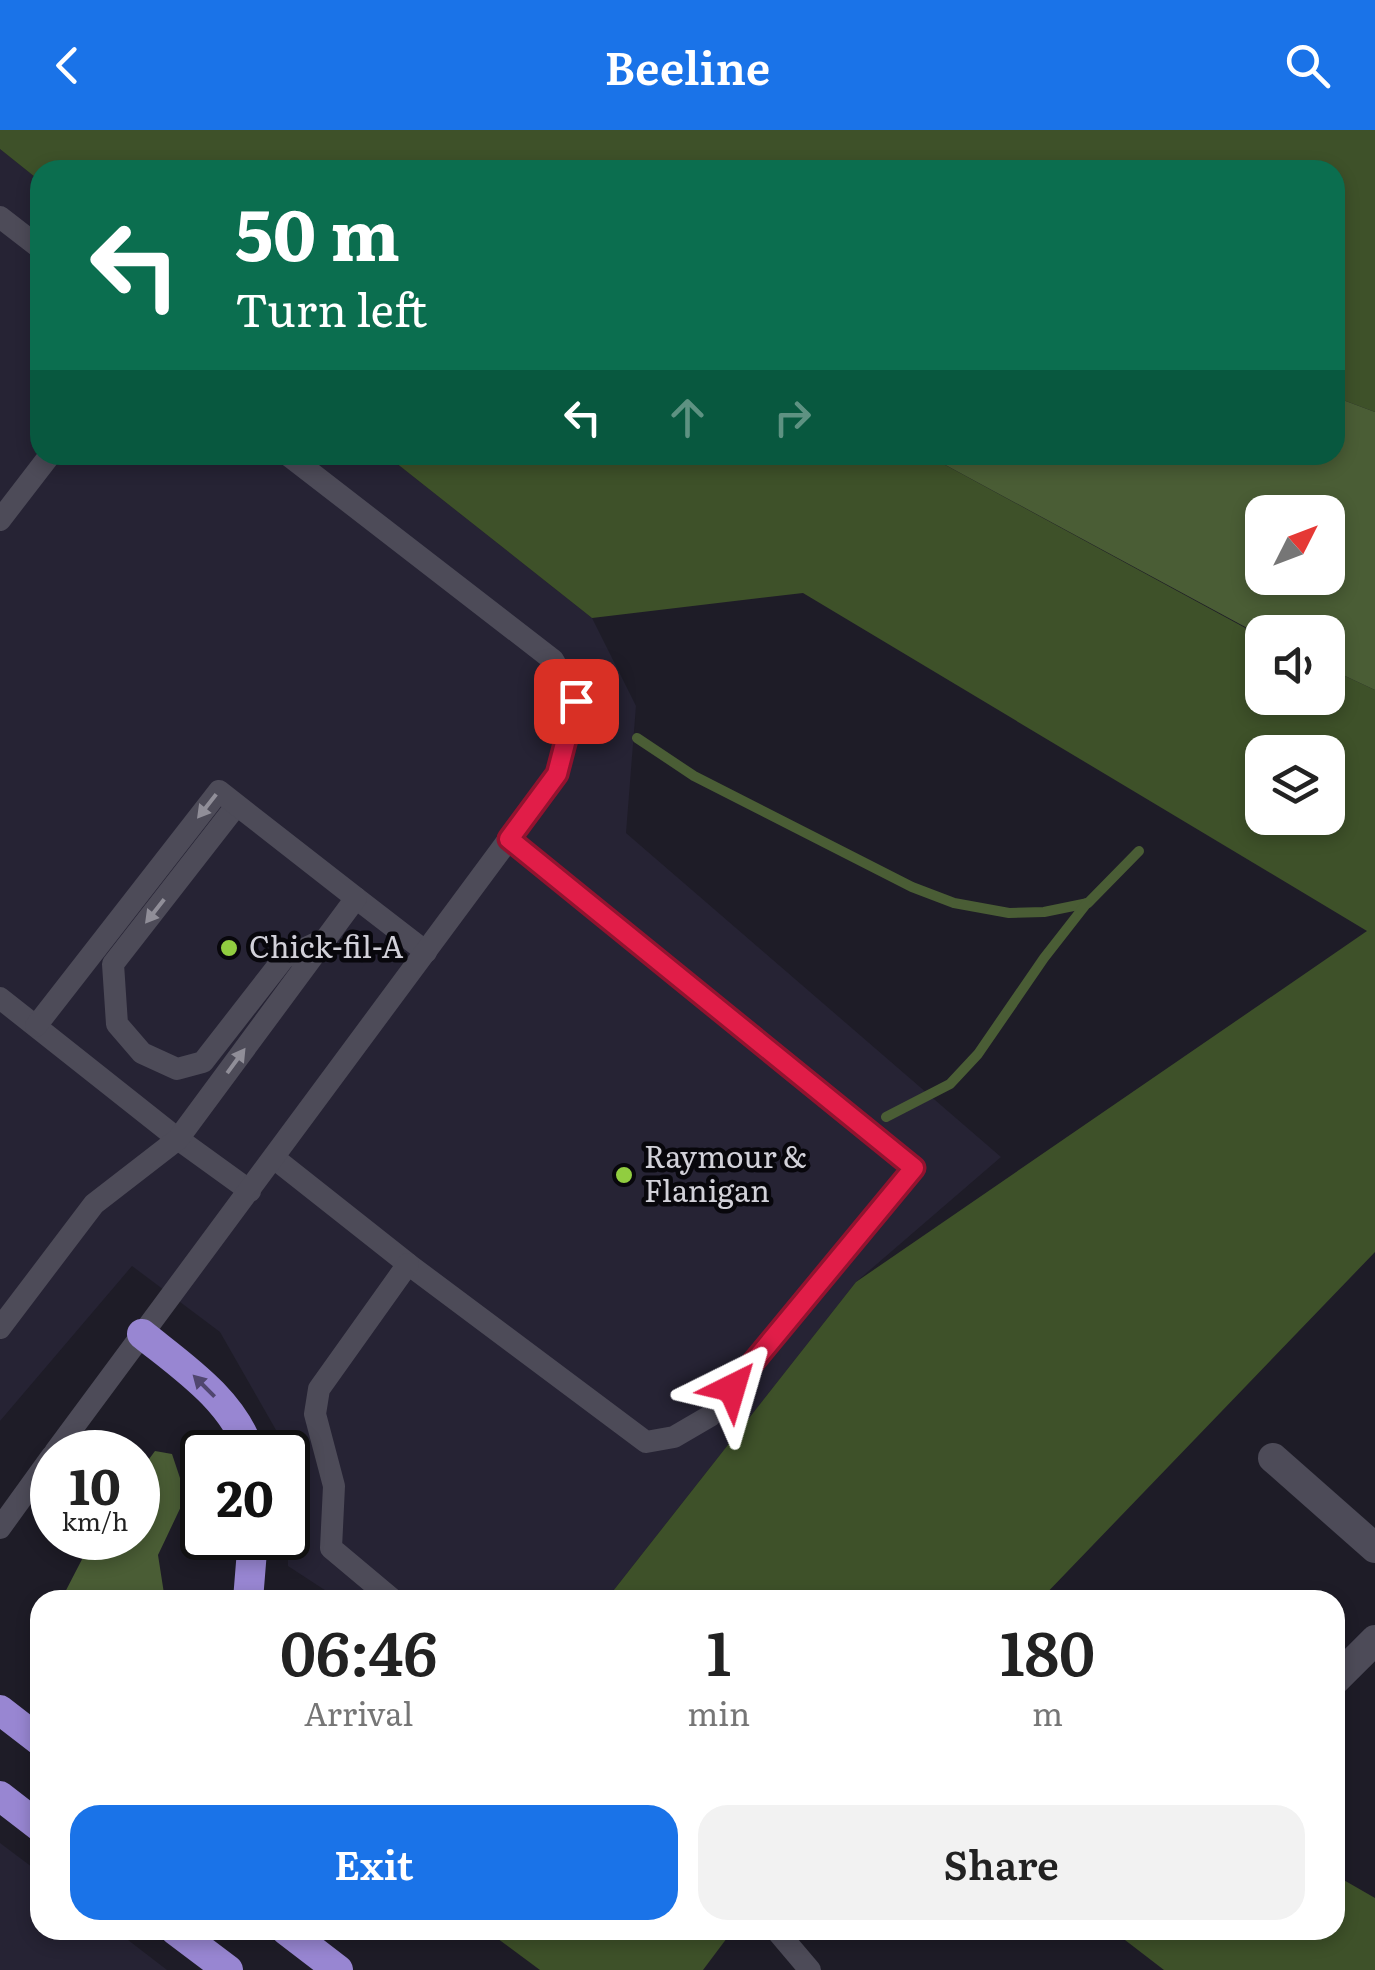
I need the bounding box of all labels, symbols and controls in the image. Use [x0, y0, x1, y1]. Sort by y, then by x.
text: Beeline [605, 32, 770, 99]
icon: back [40, 38, 95, 93]
icon: search [1280, 38, 1335, 93]
text: 50 m [235, 179, 400, 283]
icon: left [70, 200, 200, 330]
text: Turn left [235, 274, 427, 341]
icon: left [555, 390, 610, 445]
icon: ahead [660, 390, 715, 445]
icon: right [765, 390, 820, 445]
north arrow [1245, 495, 1345, 595]
map controls [1245, 495, 1345, 835]
button: sound [1245, 615, 1345, 715]
pin [534, 659, 619, 744]
icon: arrive [549, 674, 604, 729]
button: layers [1245, 735, 1345, 835]
one-way arrow [197, 793, 218, 819]
one-way arrow [144, 897, 165, 923]
place label: Chick-fil-A [249, 923, 404, 967]
marker: Chick-fil-A [218, 937, 240, 959]
one-way arrow [225, 1048, 245, 1074]
place label: Raymour & Flanigan [644, 1133, 807, 1211]
marker: Raymour & Flanigan [613, 1164, 635, 1186]
position arrow [680, 1336, 784, 1440]
one-way arrow [192, 1375, 216, 1399]
speed limit sign: 20 [180, 1430, 310, 1560]
text: 10 [69, 1446, 121, 1520]
text: km/h [62, 1502, 128, 1539]
text: 06:46 [280, 1605, 437, 1694]
text: 1 [706, 1605, 731, 1694]
text: 180 [1000, 1605, 1095, 1694]
text: Arrival [304, 1688, 413, 1736]
text: min [687, 1688, 750, 1736]
text: m [1032, 1688, 1063, 1736]
button: Exit [70, 1805, 678, 1920]
button: Share [698, 1805, 1305, 1920]

